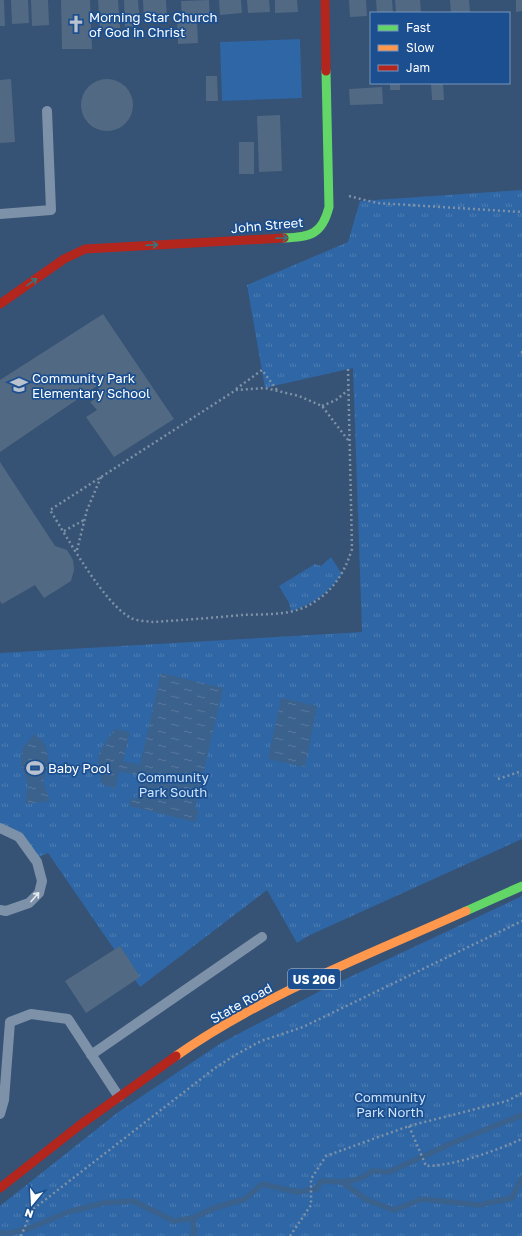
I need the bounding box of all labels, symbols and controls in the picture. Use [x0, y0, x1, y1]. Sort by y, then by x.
place label: Morning Star Church of God in Christ [89, 9, 217, 40]
legend [370, 12, 510, 84]
church icon: Morning Star Church of God in Christ [66, 14, 86, 34]
text: Fast [406, 20, 431, 35]
text: Slow [406, 40, 434, 55]
text: Jam [406, 60, 430, 75]
street label: John Street [230, 214, 304, 236]
one-way arrow [275, 234, 288, 242]
one-way arrow [145, 242, 158, 249]
one-way arrow [26, 278, 37, 286]
place label: Community Park Elementary School [32, 370, 150, 401]
school or university icon: Community Park Elementary School [9, 375, 29, 395]
sports icon: Baby Pool [25, 758, 45, 778]
place label: Baby Pool [48, 760, 110, 776]
park label: Community Park South [137, 769, 210, 800]
one-way arrow [30, 891, 39, 902]
road number: US 206 [288, 969, 340, 989]
street label: State Road [207, 979, 275, 1027]
park label: Community Park North [354, 1089, 427, 1120]
north arrow [12, 1184, 52, 1224]
text: N [23, 1207, 35, 1221]

